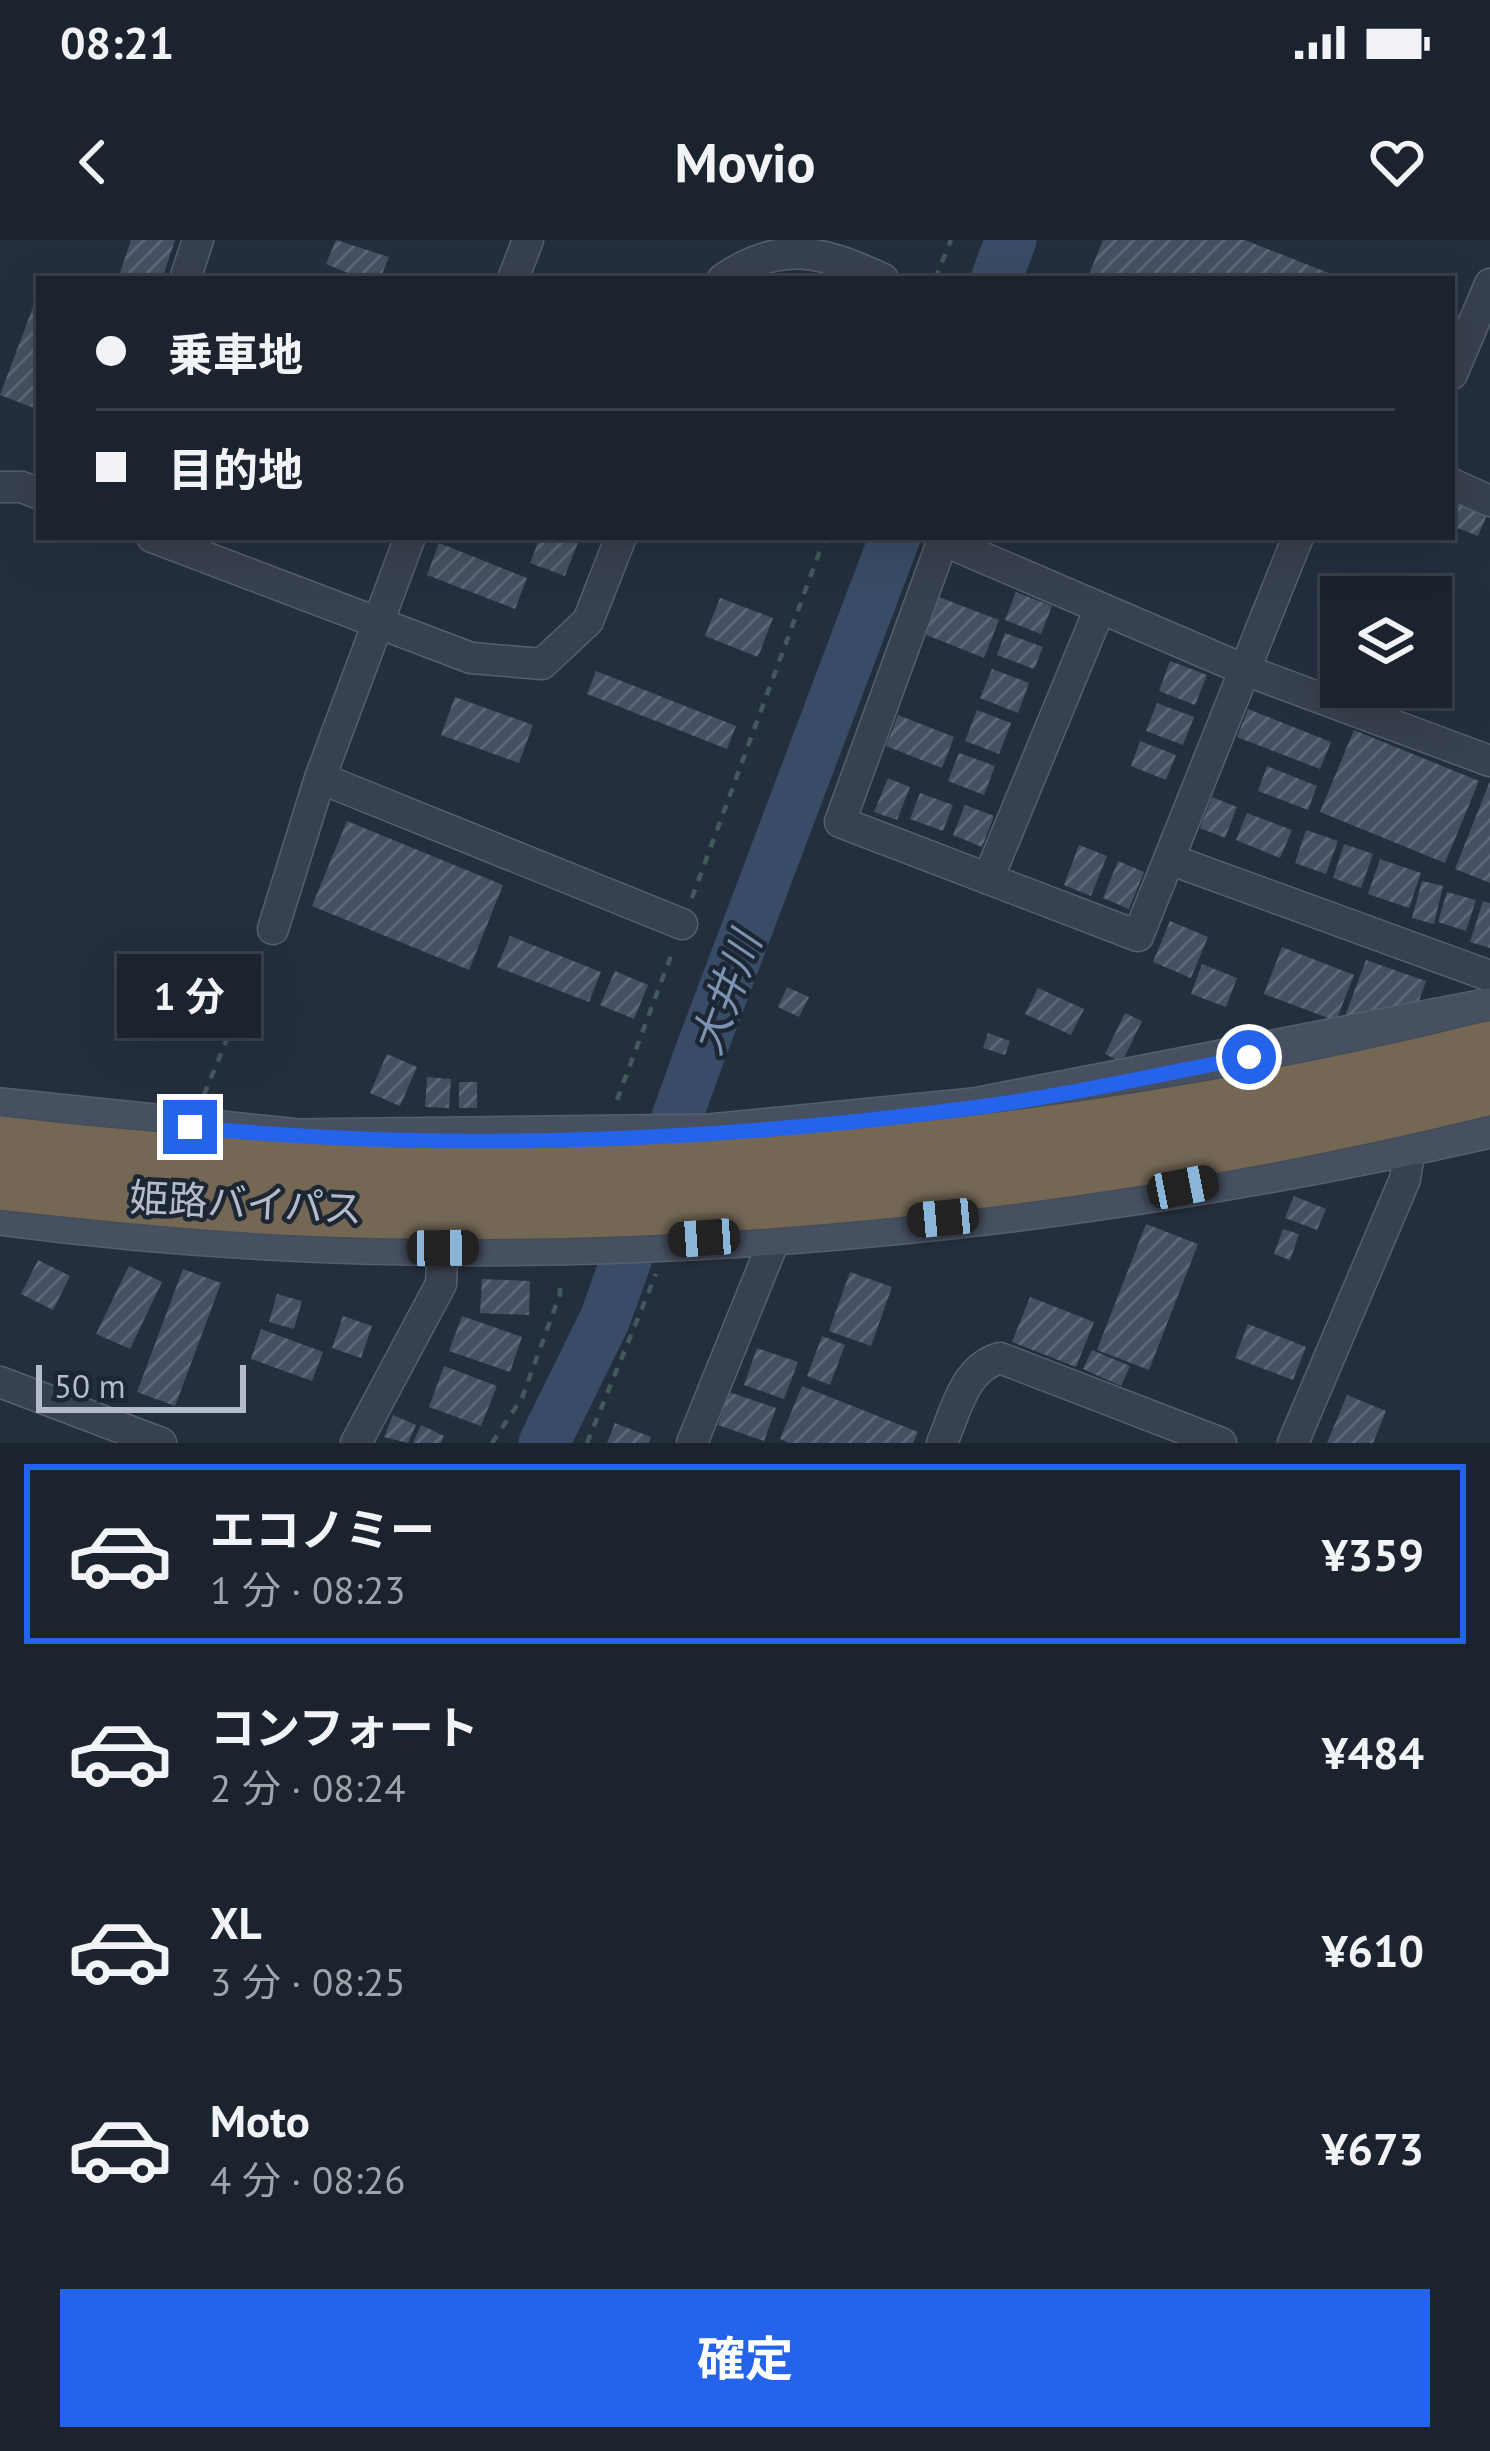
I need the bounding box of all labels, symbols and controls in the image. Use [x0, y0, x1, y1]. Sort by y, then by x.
text: 08:21 [60, 13, 174, 71]
text: Movio [675, 127, 815, 197]
icon: back [60, 129, 126, 195]
icon: heart [1364, 129, 1430, 195]
text: 乗車地 [168, 325, 303, 383]
text: 目的地 [168, 440, 303, 498]
map controls [1320, 576, 1452, 708]
button: layers [1320, 576, 1452, 708]
water label: 大井川 [678, 920, 774, 1061]
callout: 1 分 [118, 953, 262, 1037]
text: 1 分 [154, 970, 224, 1021]
route start [1222, 1030, 1276, 1084]
route end [163, 1100, 217, 1154]
car [1144, 1162, 1222, 1212]
street label: 姫路バイパス [128, 1171, 364, 1234]
car [906, 1197, 980, 1239]
car [667, 1218, 741, 1258]
car [407, 1229, 479, 1267]
scale bar [36, 1359, 246, 1412]
text: 50 m [54, 1364, 126, 1407]
icon: car [66, 1500, 174, 1608]
text: エコノミー [210, 1500, 435, 1558]
text: ¥359 [1322, 1525, 1424, 1583]
text: 1 分 · 08:23 [210, 1564, 405, 1615]
icon: car [66, 1698, 174, 1806]
text: コンフォート [210, 1698, 479, 1756]
text: ¥484 [1322, 1723, 1424, 1781]
text: 2 分 · 08:24 [210, 1762, 405, 1813]
text: XL [210, 1893, 262, 1951]
icon: car [66, 1896, 174, 2004]
text: ¥610 [1322, 1921, 1424, 1979]
text: 3 分 · 08:25 [210, 1956, 405, 2007]
text: Moto [210, 2091, 310, 2149]
icon: car [66, 2094, 174, 2202]
text: ¥673 [1322, 2119, 1424, 2177]
text: 4 分 · 08:26 [210, 2154, 405, 2205]
button: 確定 [60, 2289, 1430, 2427]

